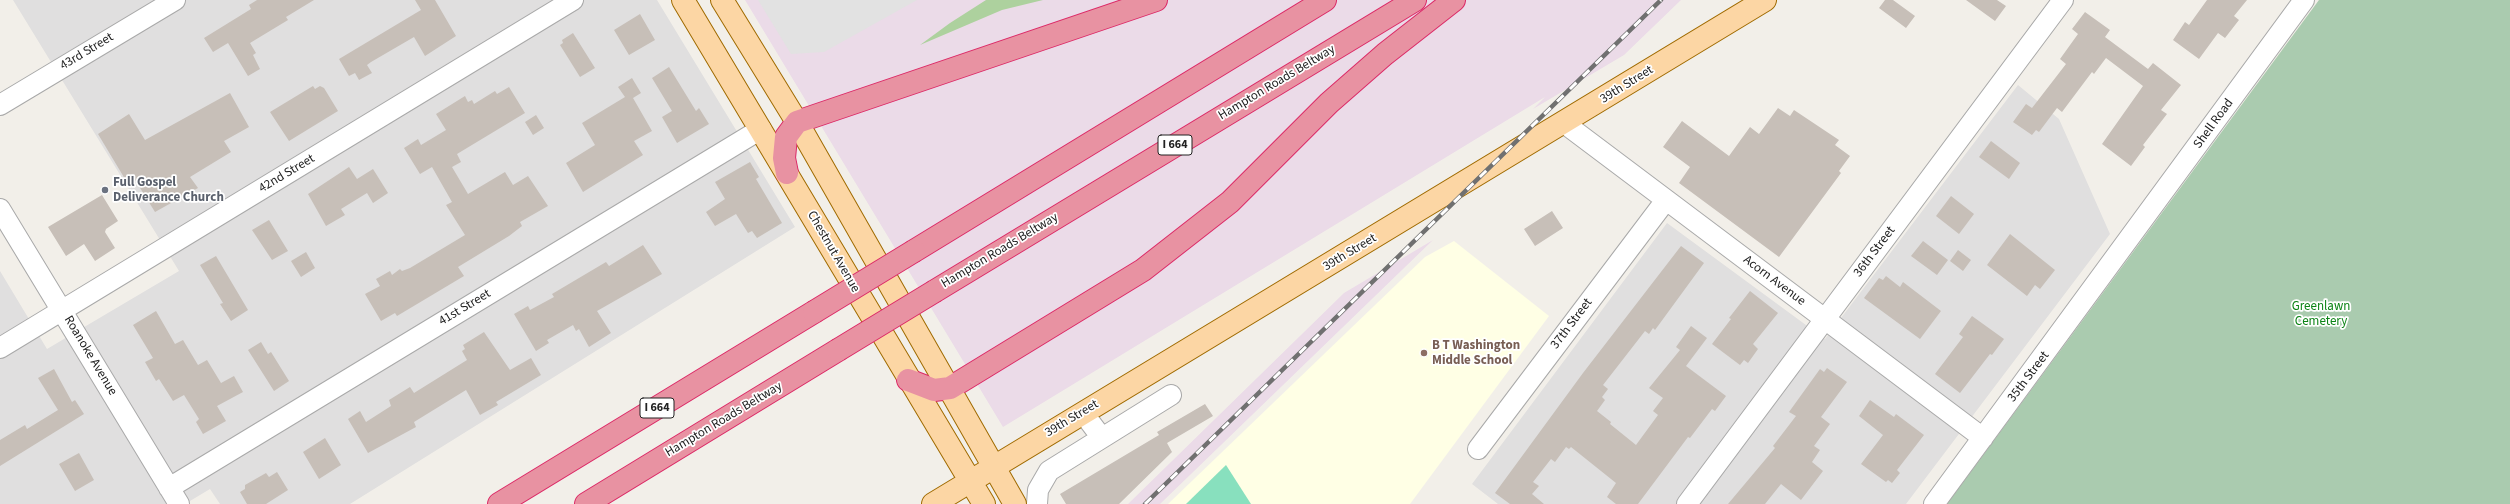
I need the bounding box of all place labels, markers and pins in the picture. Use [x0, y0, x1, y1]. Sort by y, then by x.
place label: Full Gospel Deliverance Church [113, 175, 224, 206]
marker: Full Gospel Deliverance Church [100, 185, 110, 195]
place label: B T Washington Middle School [1432, 338, 1520, 369]
marker: B T Washington Middle School [1419, 348, 1429, 358]

